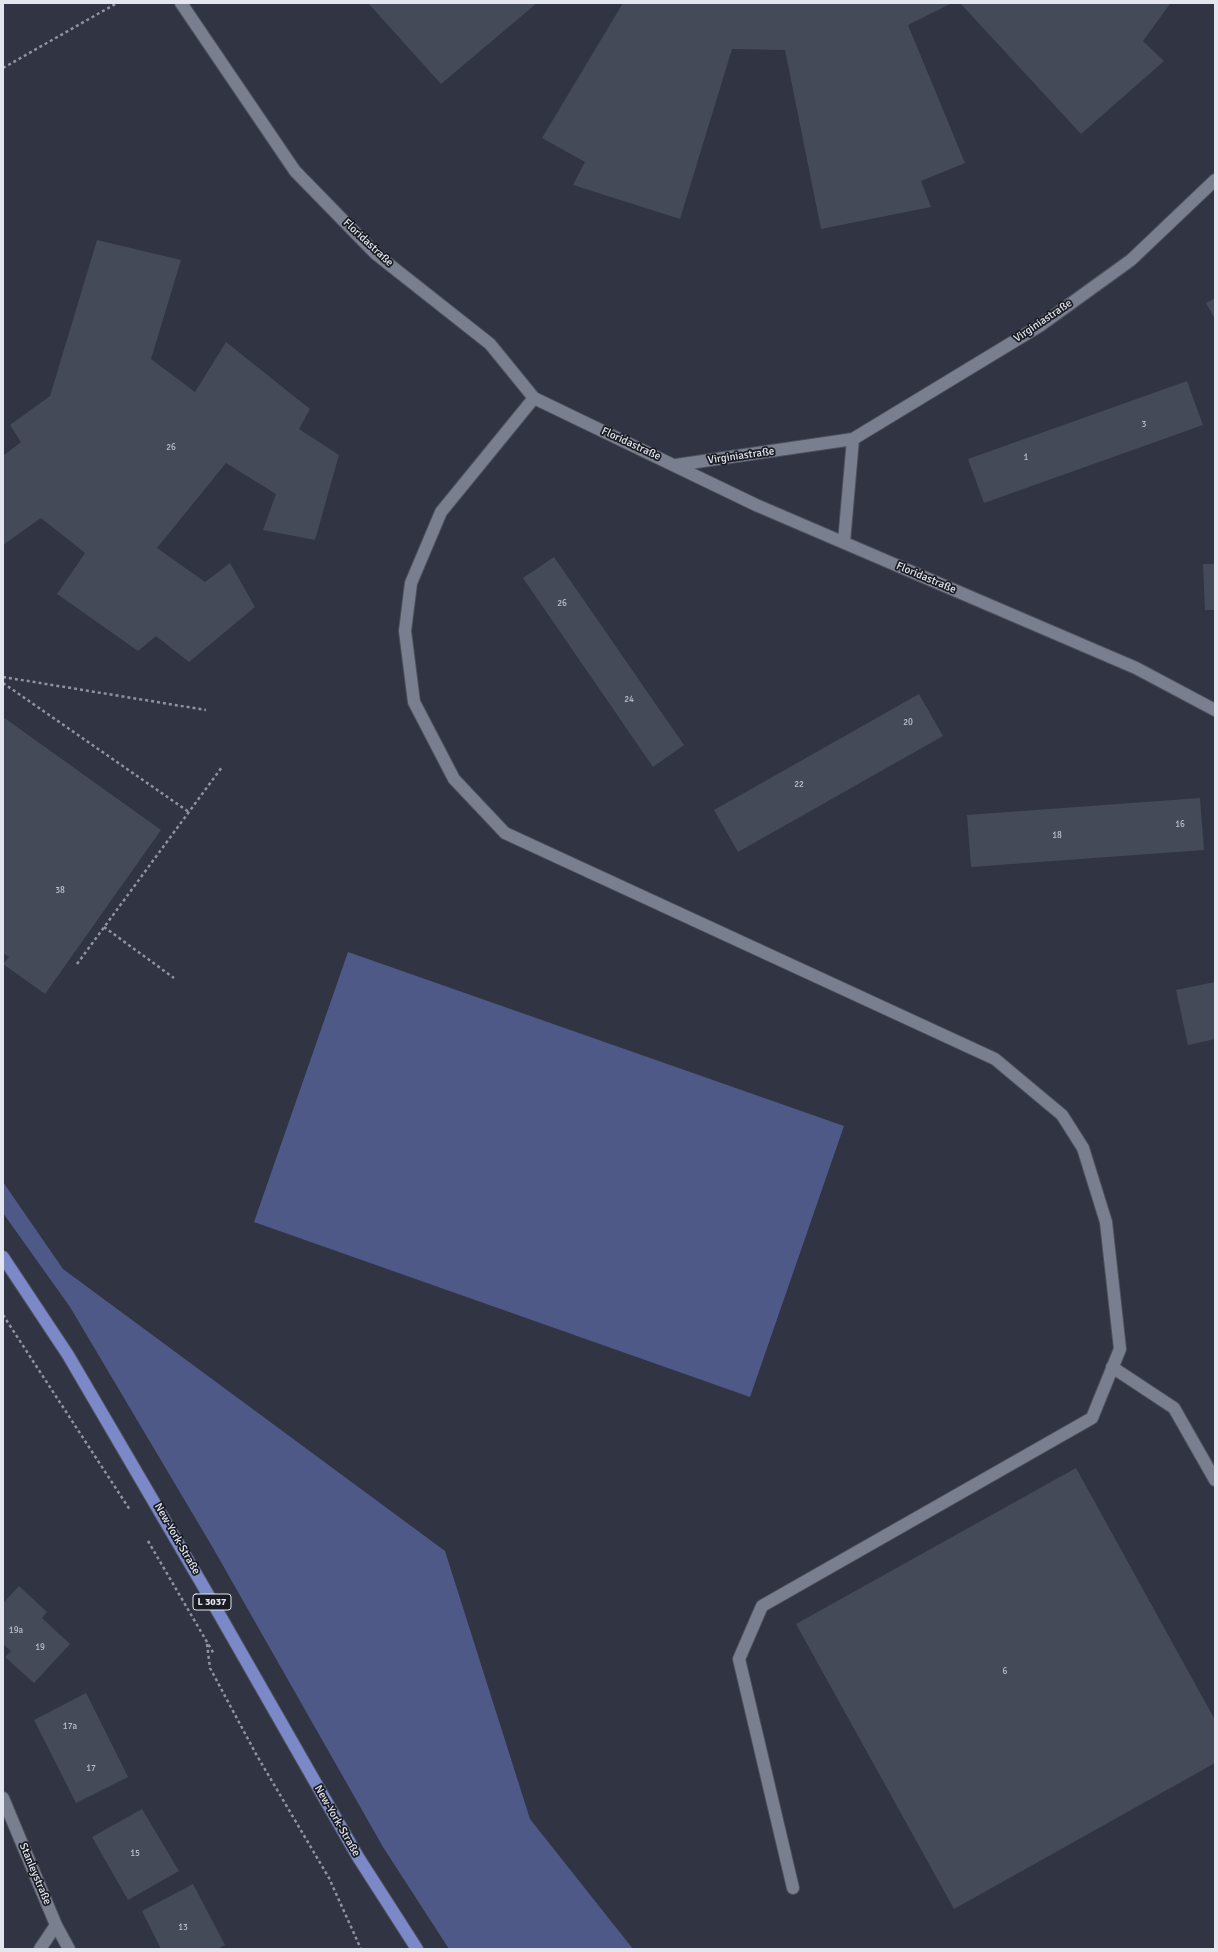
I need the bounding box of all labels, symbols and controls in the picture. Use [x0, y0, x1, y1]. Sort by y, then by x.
street label: Floridastraße [340, 216, 396, 270]
street label: Virginiastraße [1011, 297, 1075, 345]
house number: 3 [1142, 420, 1146, 430]
street label: Floridastraße [599, 425, 663, 463]
house number: 26 [166, 443, 176, 453]
street label: Virginiastraße [707, 445, 775, 467]
house number: 1 [1024, 453, 1028, 463]
street label: Floridastraße [894, 559, 958, 597]
house number: 26 [557, 599, 567, 609]
house number: 24 [624, 695, 634, 705]
house number: 20 [903, 718, 913, 728]
house number: 22 [794, 780, 804, 790]
house number: 16 [1175, 820, 1185, 830]
house number: 18 [1052, 831, 1062, 841]
house number: 38 [55, 886, 65, 896]
street label: New-York-Straße [151, 1501, 203, 1577]
road number: L 3037 [193, 1594, 231, 1610]
house number: 19a [9, 1626, 23, 1636]
house number: 19 [35, 1643, 45, 1653]
house number: 6 [1003, 1667, 1007, 1677]
house number: 17a [63, 1722, 77, 1732]
house number: 17 [86, 1764, 96, 1774]
street label: New-York-Straße [311, 1783, 363, 1859]
street label: Stanleystraße [16, 1841, 54, 1907]
house number: 15 [130, 1849, 140, 1859]
house number: 13 [178, 1923, 188, 1933]

